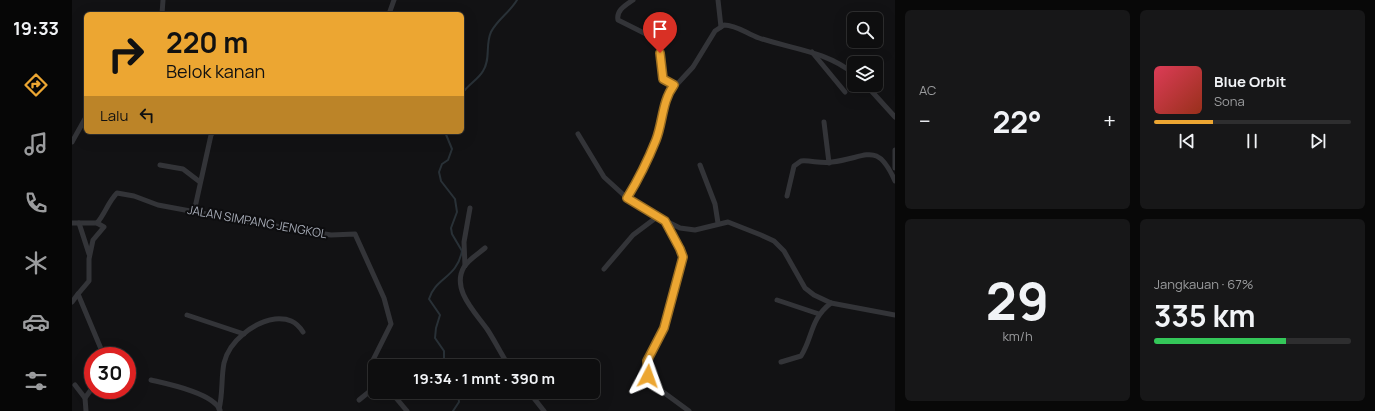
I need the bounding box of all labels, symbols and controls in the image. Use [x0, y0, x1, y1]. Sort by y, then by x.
pin [643, 12, 677, 53]
map controls [847, 12, 883, 92]
button: search [847, 12, 883, 48]
text: 19:33 [13, 16, 59, 40]
icon: arrive [649, 18, 671, 40]
text: 220 m [166, 23, 249, 61]
icon: right [100, 28, 152, 80]
button: layers [847, 56, 883, 92]
text: Belok kanan [166, 59, 265, 83]
icon: directions [22, 71, 50, 99]
text: Blue Orbit [1214, 71, 1286, 92]
text: AC [919, 81, 936, 99]
text: Sona [1214, 92, 1245, 110]
text: 22° [992, 101, 1042, 142]
icon: left [136, 104, 158, 126]
text: Lalu [100, 105, 128, 126]
text: − [919, 106, 931, 136]
text: + [1103, 106, 1116, 136]
icon: music [22, 130, 50, 158]
icon: previous [1176, 130, 1198, 152]
icon: pause [1241, 130, 1263, 152]
icon: next [1307, 130, 1329, 152]
icon: phone [22, 189, 50, 217]
street label: JALAN SIMPANG JENGKOL [186, 201, 328, 242]
icon: climate [22, 249, 50, 277]
text: 29 [986, 265, 1049, 336]
text: Jangkauan · 67% [1154, 275, 1253, 293]
text: 335 km [1154, 295, 1256, 336]
icon: car [22, 308, 50, 336]
text: km/h [1002, 327, 1033, 345]
speed limit sign: 30 [84, 347, 136, 399]
position arrow [627, 355, 669, 397]
icon: filters [22, 367, 50, 395]
text: 19:34 · 1 mnt · 390 m [413, 368, 555, 389]

